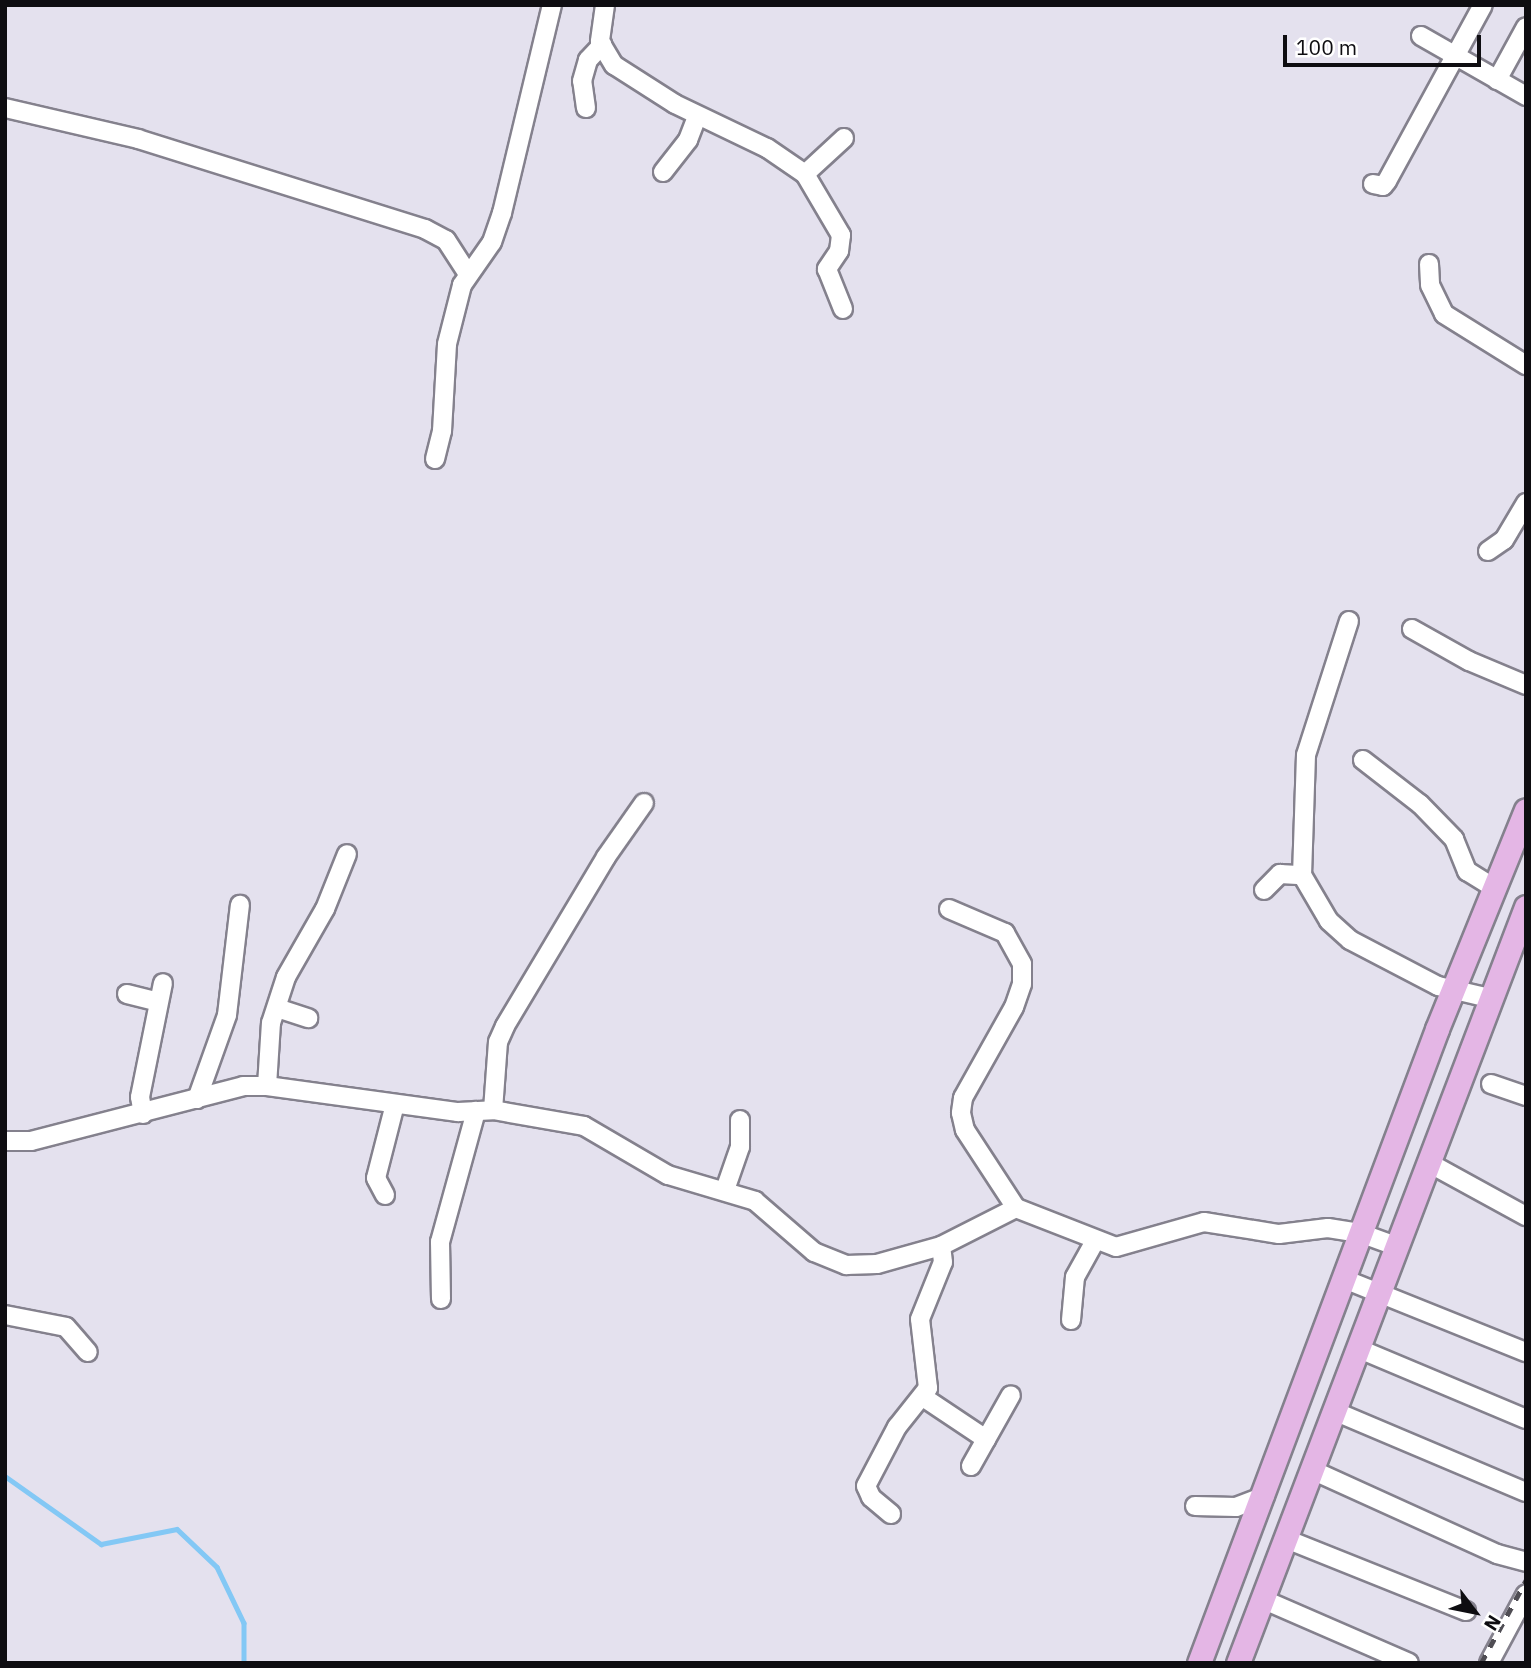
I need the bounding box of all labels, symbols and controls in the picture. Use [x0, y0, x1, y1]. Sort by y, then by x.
scale bar [1286, 21, 1484, 65]
text: 100 m [1296, 33, 1357, 61]
north arrow [1440, 1577, 1510, 1647]
text: N [1479, 1611, 1507, 1635]

